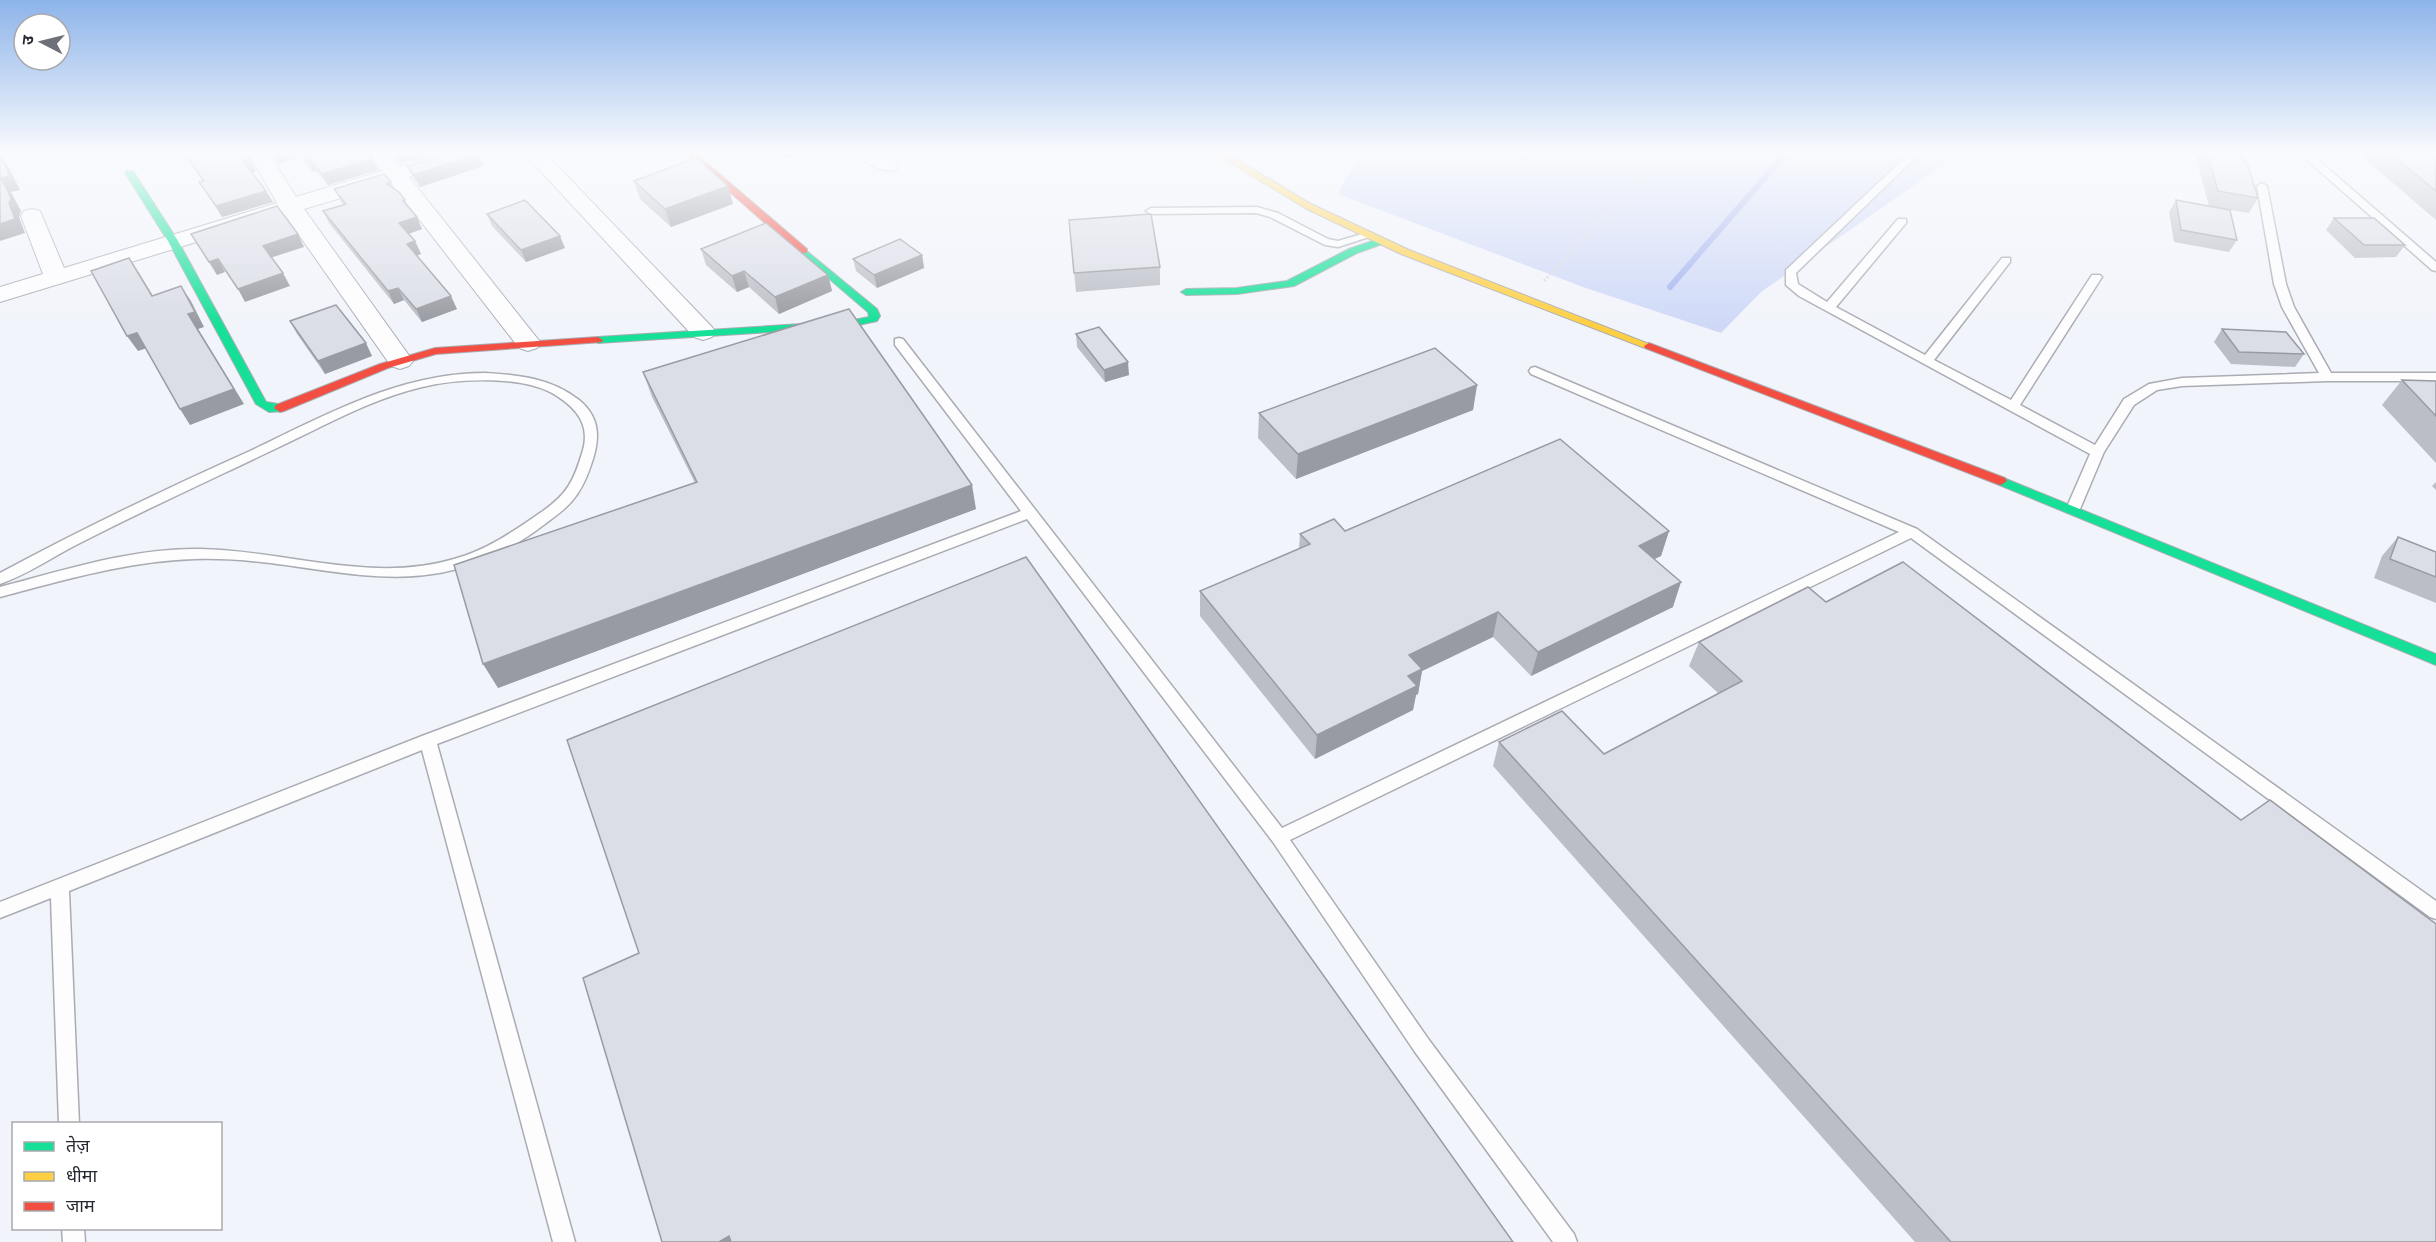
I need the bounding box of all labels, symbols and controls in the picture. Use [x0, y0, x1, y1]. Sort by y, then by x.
north arrow [12, 12, 72, 72]
text: उ [17, 34, 38, 46]
legend [12, 1122, 222, 1230]
text: तेज़ [66, 1134, 90, 1157]
text: धीमा [66, 1164, 97, 1187]
text: जाम [66, 1194, 96, 1217]

